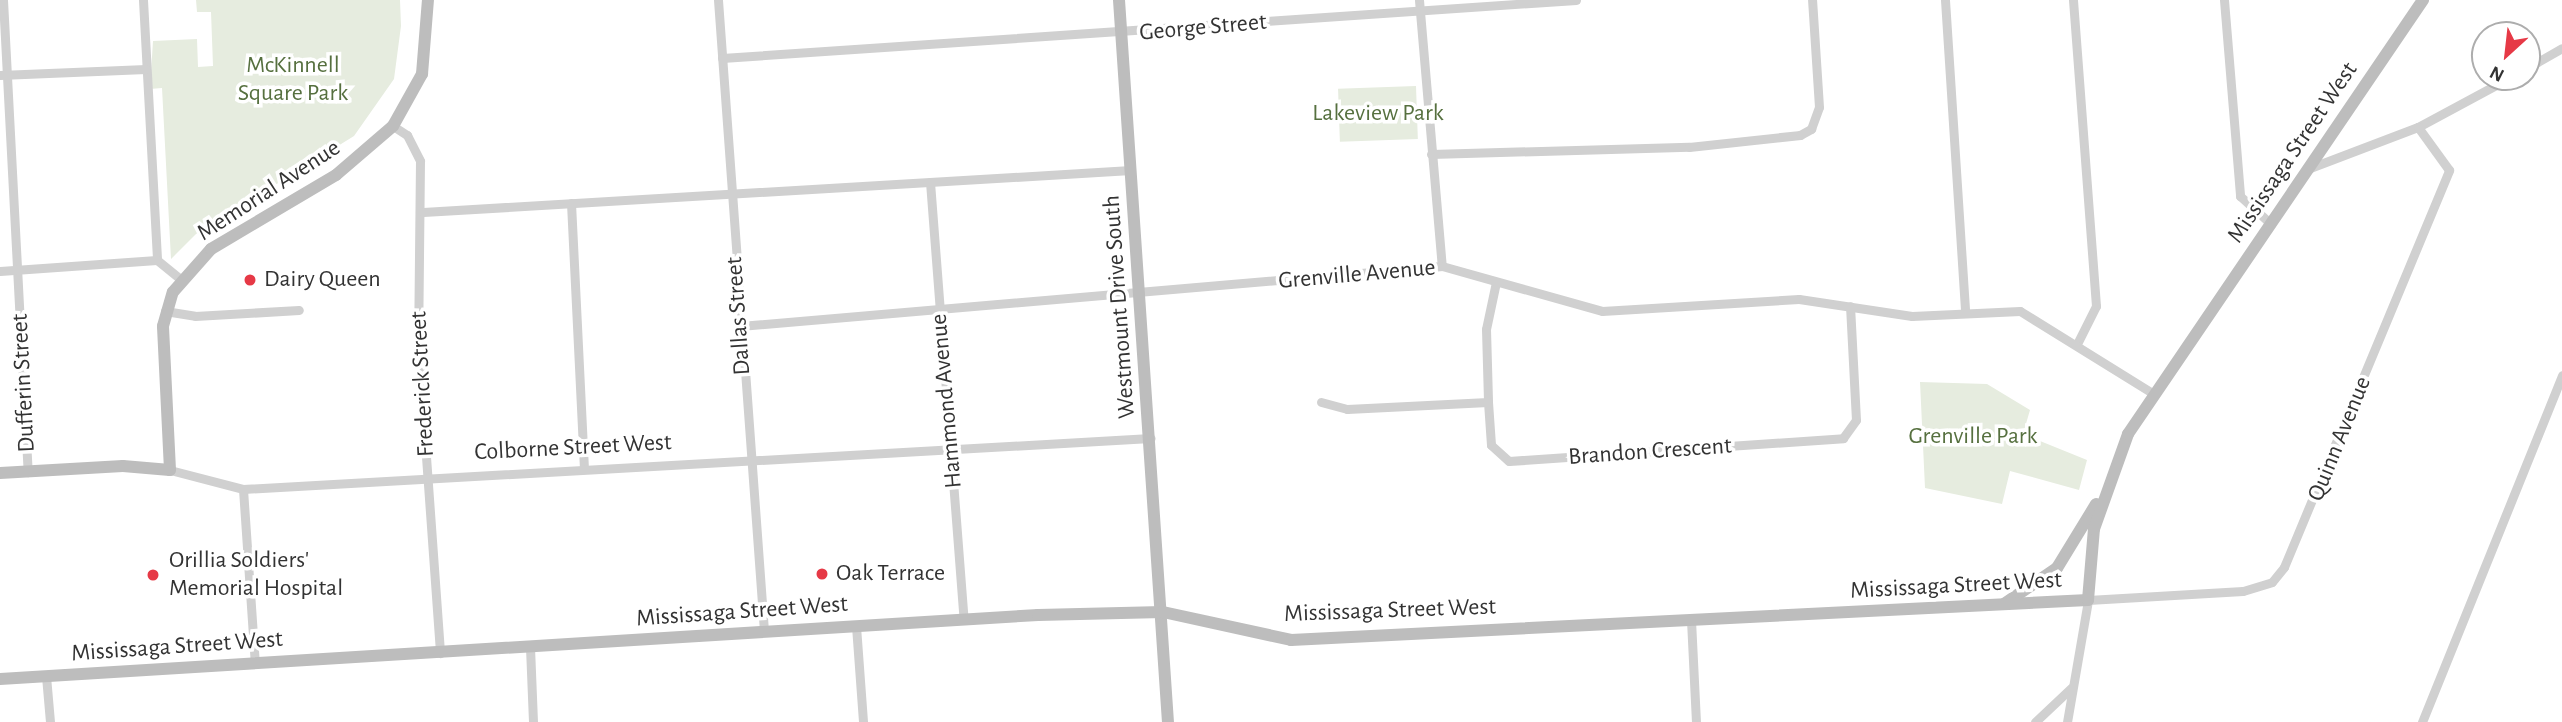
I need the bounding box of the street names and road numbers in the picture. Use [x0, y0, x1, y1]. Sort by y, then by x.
street label: George Street [1138, 8, 1268, 48]
street label: Mississaga Street West [2222, 57, 2364, 249]
street label: Memorial Avenue [192, 134, 346, 248]
street label: Westmount Drive South [1098, 194, 1142, 420]
street label: Grenville Avenue [1277, 254, 1437, 296]
street label: Dallas Street [720, 256, 758, 376]
street label: Frederick Street [405, 310, 441, 458]
street label: Hammond Avenue [925, 312, 969, 490]
street label: Dufferin Street [6, 313, 42, 453]
street label: Quinn Avenue [2302, 372, 2378, 506]
street label: Colborne Street West [474, 428, 672, 468]
street label: Brandon Crescent [1567, 432, 1733, 472]
street label: Mississaga Street West [1849, 566, 2063, 606]
street label: Mississaga Street West [635, 590, 849, 634]
street label: Mississaga Street West [1284, 593, 1496, 629]
street label: Mississaga Street West [70, 625, 284, 669]

